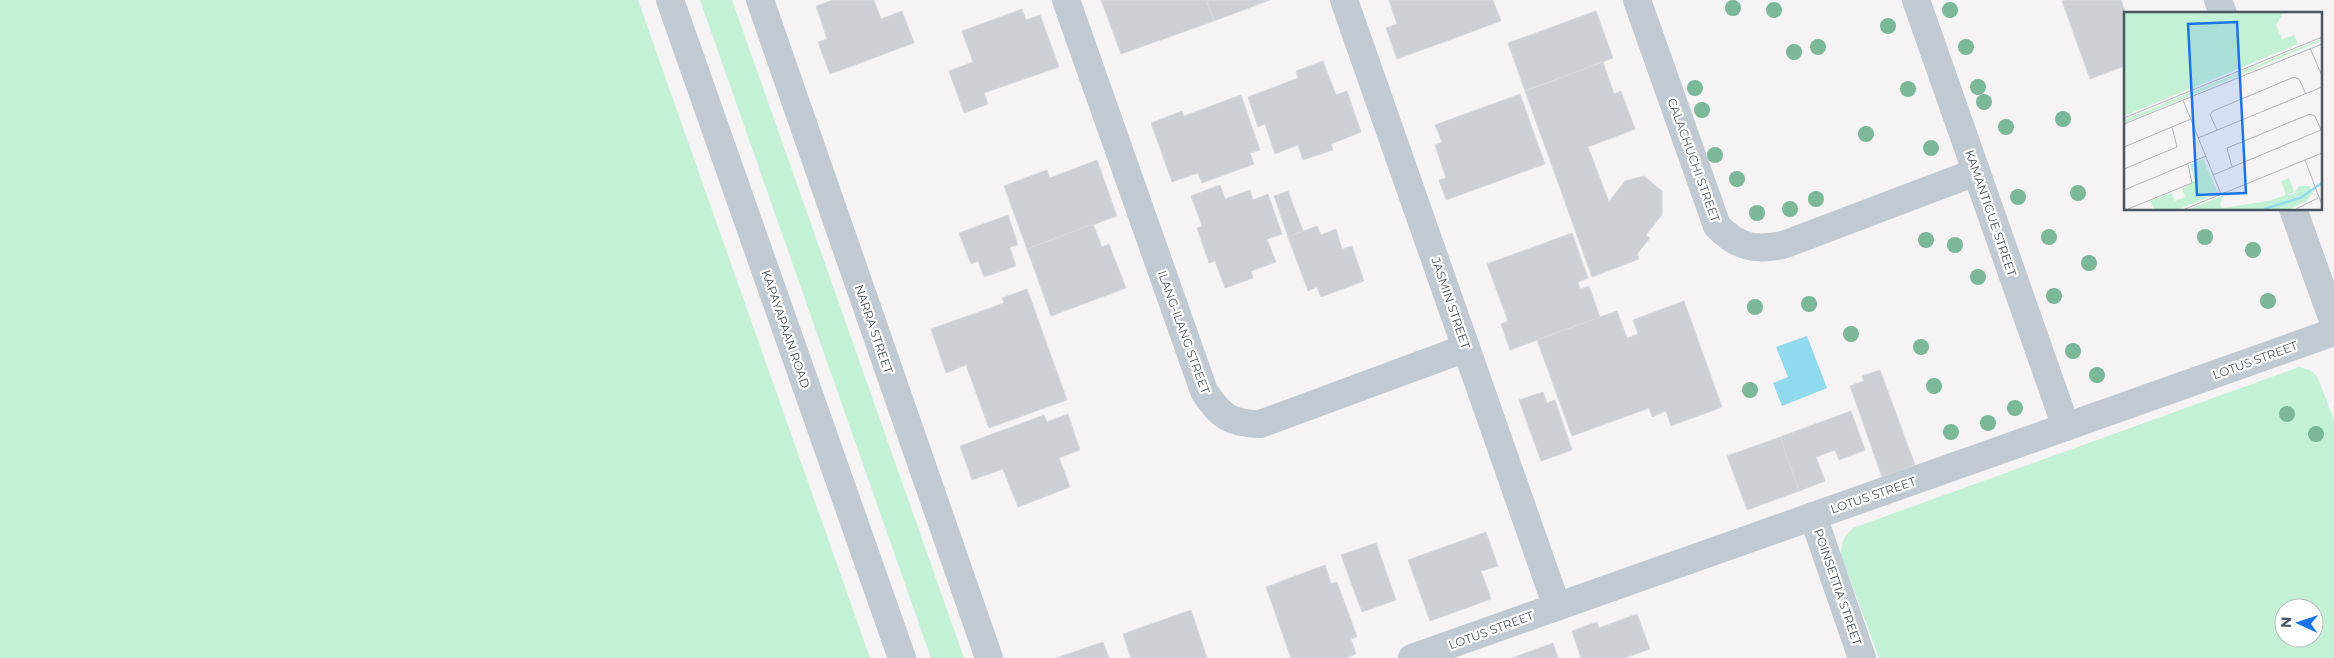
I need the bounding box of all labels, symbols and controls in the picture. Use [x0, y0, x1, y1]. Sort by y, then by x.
inset map [2124, 12, 2322, 210]
street label: CALACHUCHI STREET [1665, 96, 1723, 224]
street label: KAMANTIGUE STREET [1962, 148, 2020, 278]
street label: JASMIN STREET [1428, 254, 1474, 351]
street label: KAPAYAPAAN ROAD [759, 268, 813, 390]
street label: ILANG-ILANG STREET [1155, 268, 1213, 396]
street label: NARRA STREET [852, 282, 896, 376]
street label: LOTUS STREET [2210, 338, 2300, 382]
street label: LOTUS STREET [1828, 473, 1918, 517]
street label: POINSETTIA STREET [1811, 527, 1865, 647]
north arrow [2274, 598, 2324, 648]
street label: LOTUS STREET [1446, 608, 1536, 652]
text: N [2277, 616, 2295, 628]

